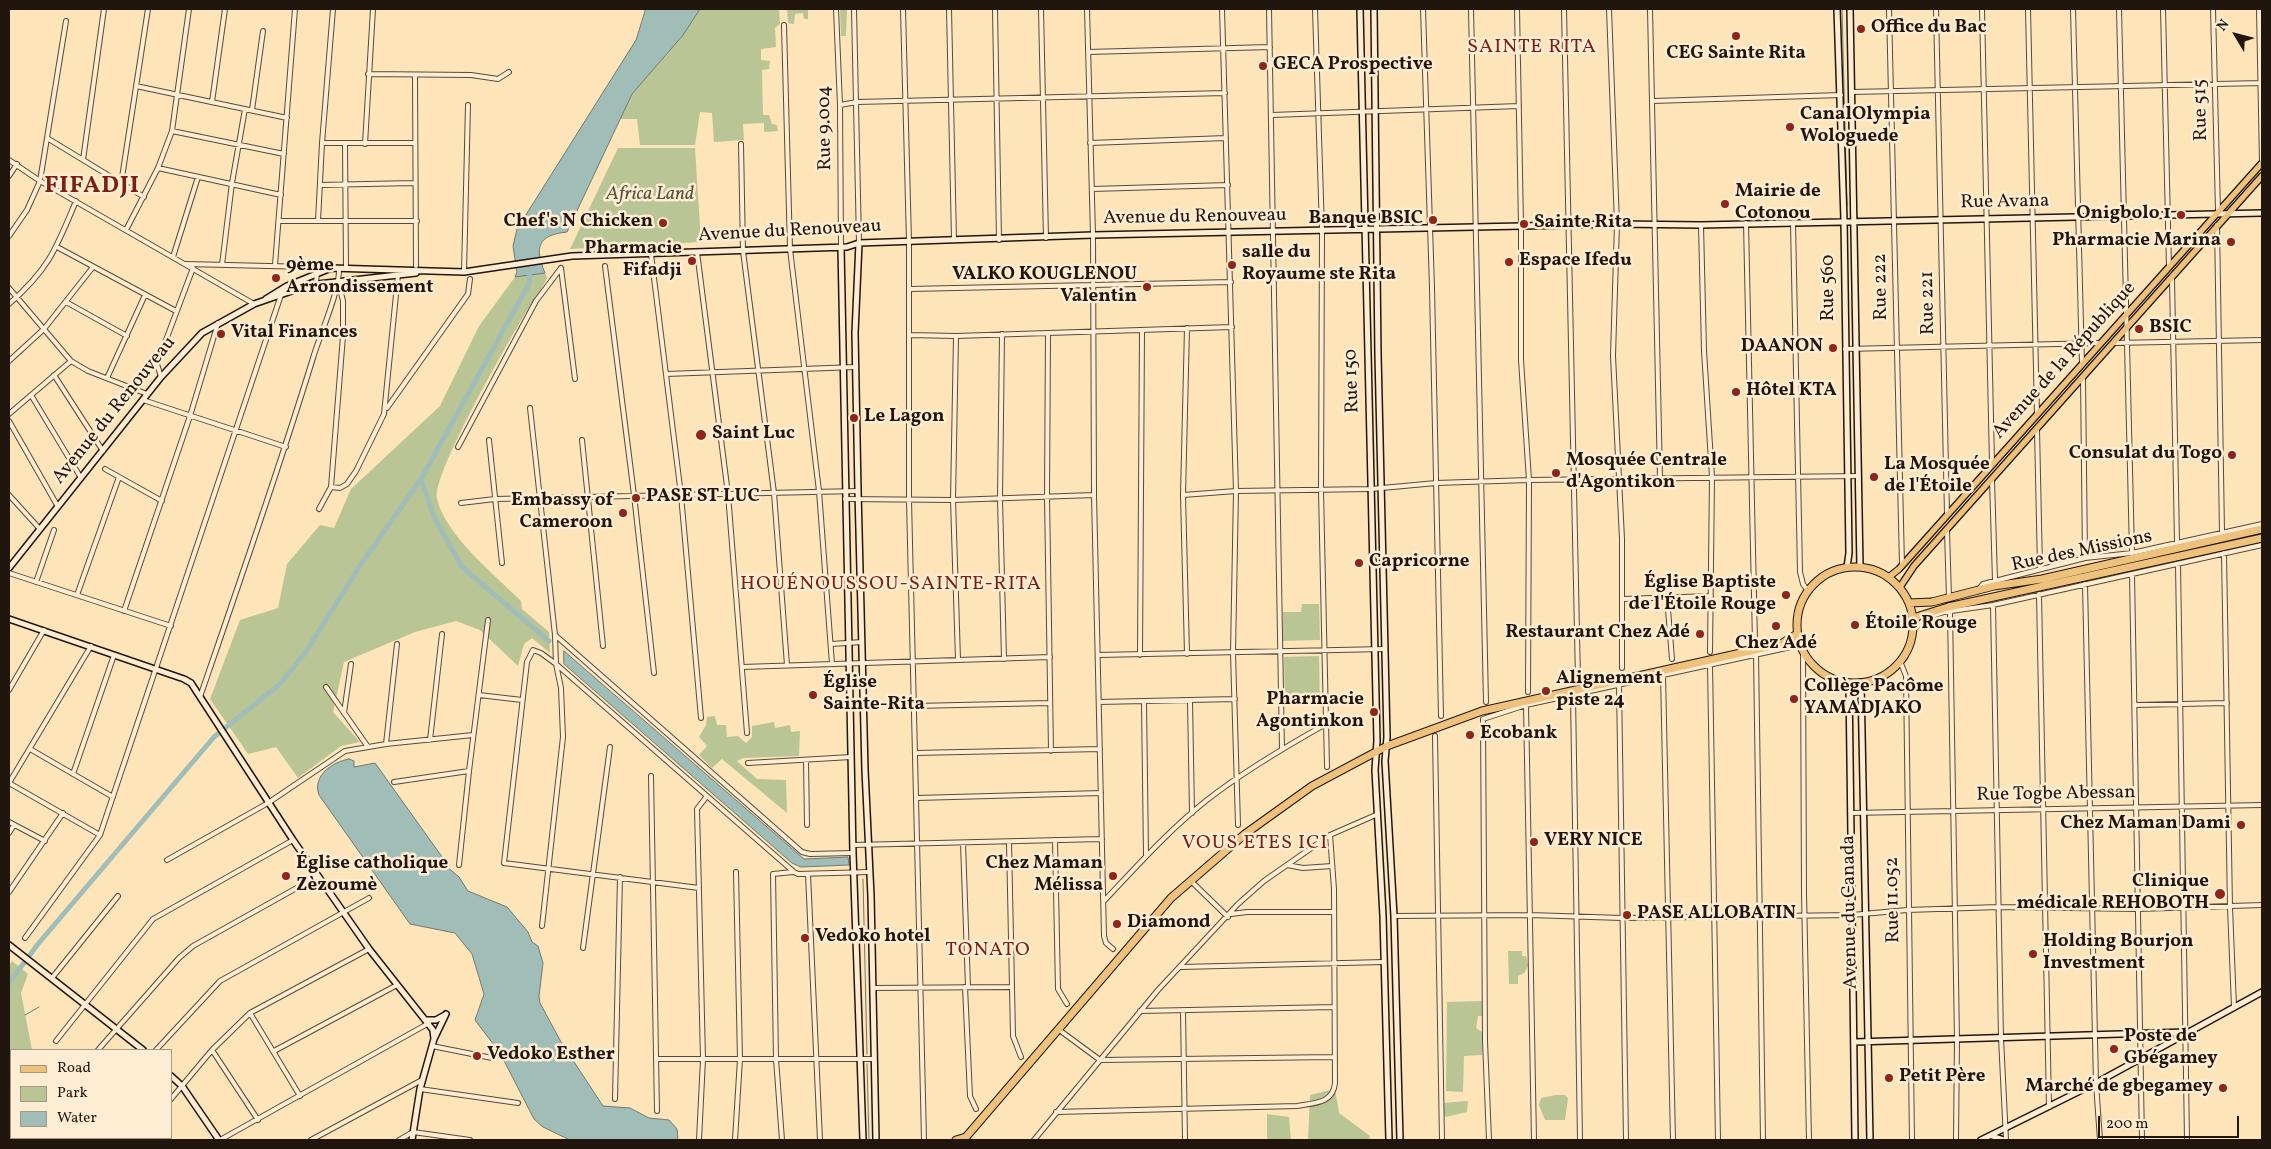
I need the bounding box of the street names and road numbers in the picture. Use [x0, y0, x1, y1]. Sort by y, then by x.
street label: Rue 515 [2190, 79, 2214, 141]
street label: Rue 9.004 [814, 85, 838, 171]
street label: Rue Avana [1960, 191, 2050, 215]
street label: Avenue du Renouveau [1103, 205, 1287, 231]
street label: Avenue du Renouveau [698, 216, 882, 248]
street label: Rue 222 [1870, 253, 1894, 321]
street label: Rue 560 [1819, 255, 1841, 321]
street label: Rue 221 [1917, 271, 1941, 335]
street label: Avenue de la République [1988, 278, 2142, 444]
street label: Avenue du Renouveau [48, 333, 182, 489]
street label: Rue 150 [1340, 349, 1366, 413]
street label: Rue des Missions [2010, 526, 2154, 578]
street label: Rue Togbe Abessan [1976, 782, 2136, 808]
street label: Avenue du Canada [1838, 835, 1864, 989]
street label: Rue 11.052 [1882, 857, 1906, 943]

